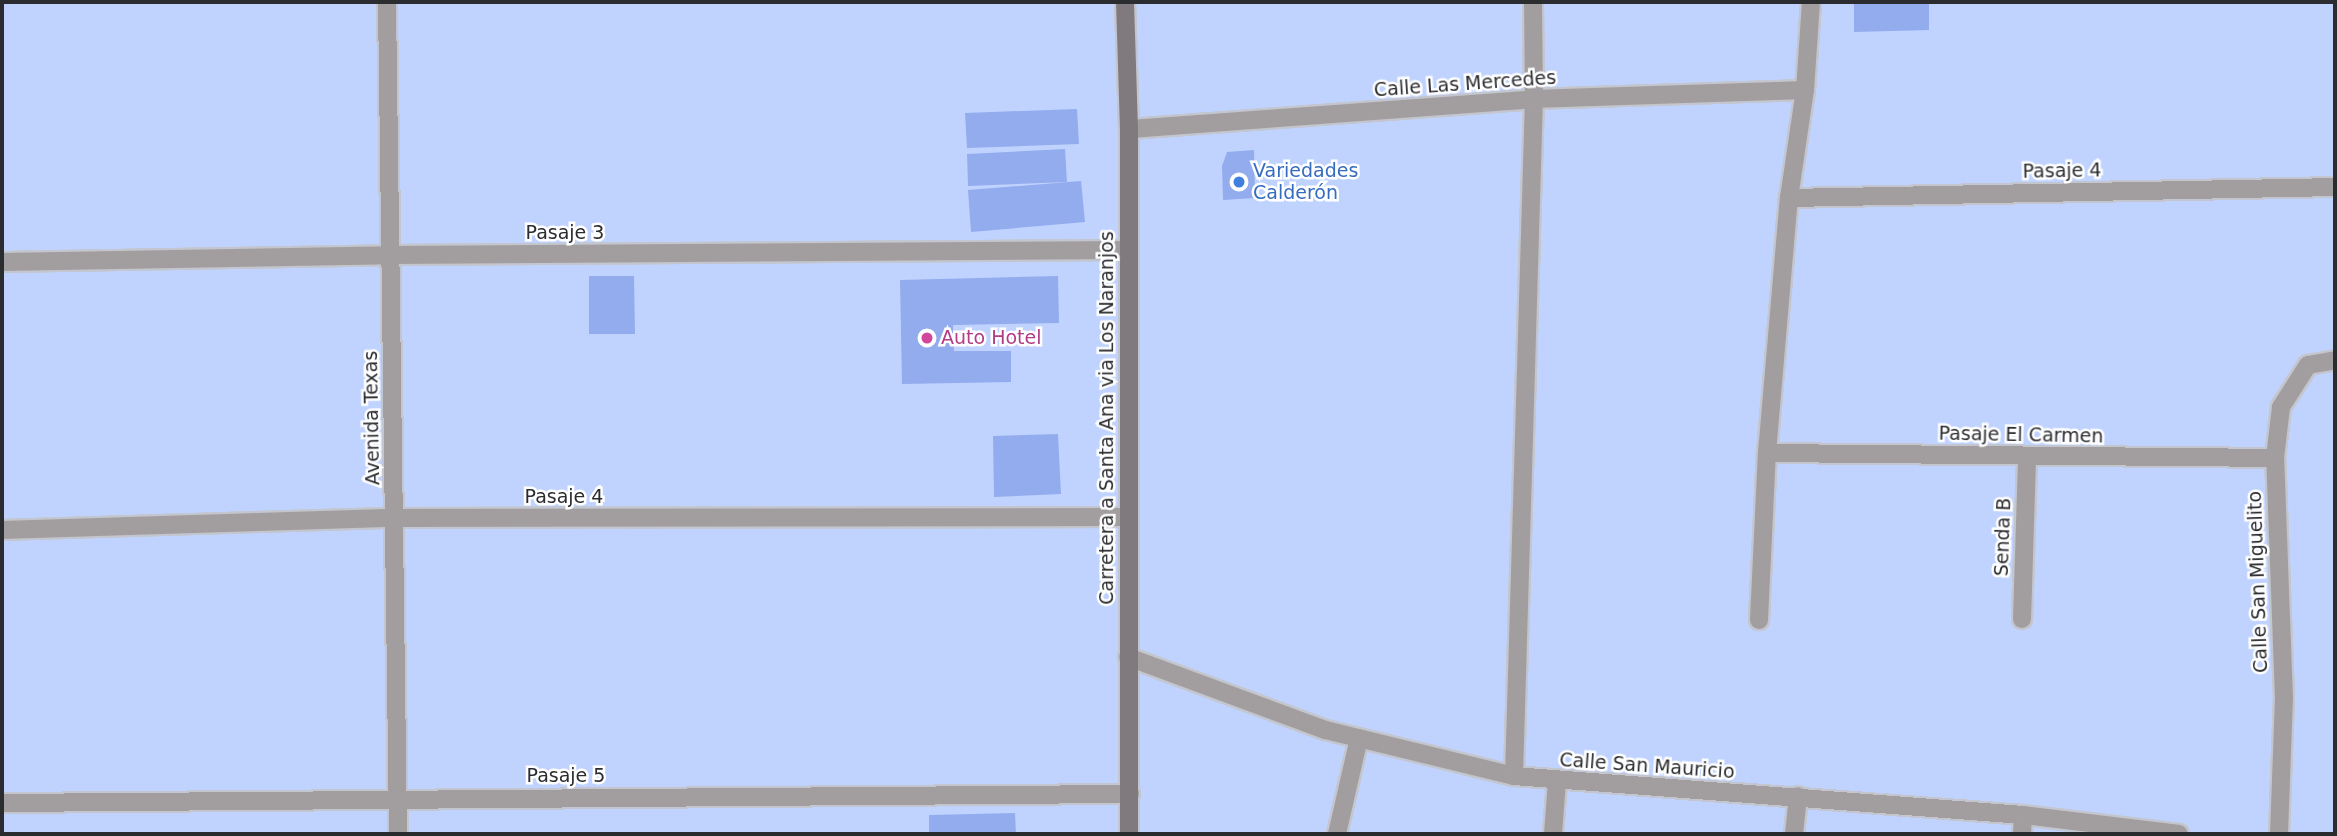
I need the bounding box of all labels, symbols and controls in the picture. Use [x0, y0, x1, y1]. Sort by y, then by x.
street label: Calle Las Mercedes [1373, 66, 1557, 102]
street label: Pasaje 4 [2022, 159, 2102, 183]
place label: Variedades Calderón [1253, 160, 1358, 204]
marker: Variedades Calderón [1231, 174, 1247, 190]
street label: Pasaje 3 [526, 222, 604, 244]
street label: Carretera a Santa Ana via Los Naranjos [1096, 231, 1118, 605]
place label: Auto Hotel [941, 327, 1041, 349]
marker: Auto Hotel [919, 330, 935, 346]
street label: Avenida Texas [359, 351, 385, 485]
street label: Pasaje El Carmen [1938, 422, 2104, 448]
street label: Pasaje 4 [525, 486, 603, 508]
street label: Calle San Miguelito [2243, 491, 2273, 673]
street label: Senda B [1990, 497, 2016, 577]
street label: Calle San Mauricio [1559, 749, 1735, 783]
street label: Pasaje 5 [527, 765, 605, 787]

